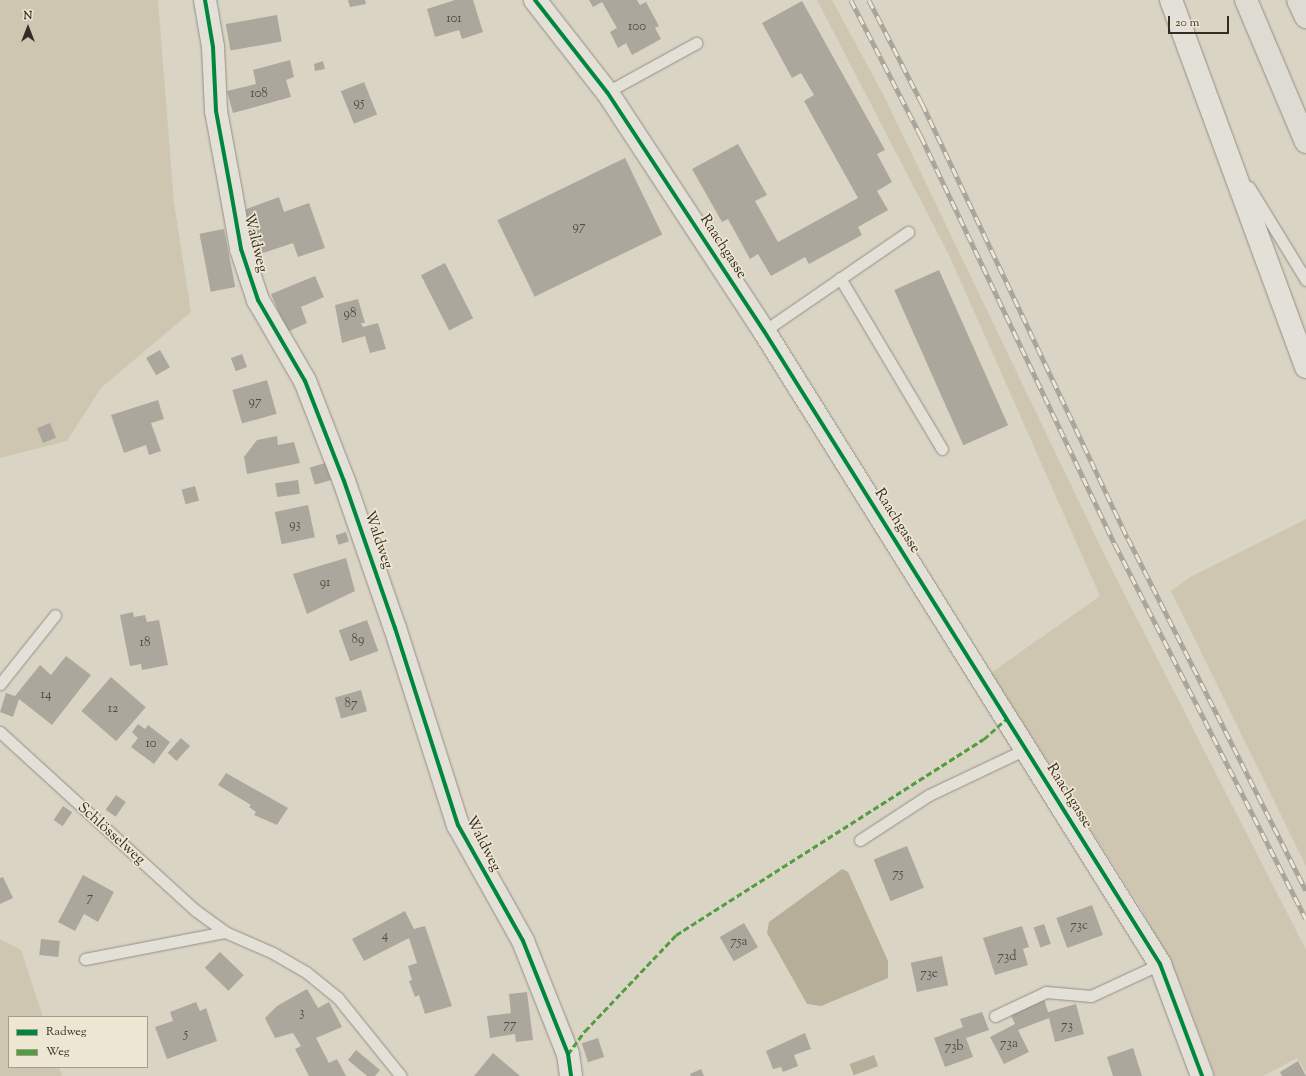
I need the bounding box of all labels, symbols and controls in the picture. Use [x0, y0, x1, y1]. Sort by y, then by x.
north arrow [8, 8, 48, 48]
text: N [24, 8, 32, 24]
scale bar [1170, 8, 1231, 34]
house number: 101 [446, 11, 462, 27]
text: 20 m [1175, 14, 1199, 32]
house number: 100 [628, 19, 646, 35]
house number: 108 [250, 86, 268, 102]
house number: 95 [354, 95, 364, 111]
street label: Waldweg [239, 212, 271, 274]
street label: Raachgasse [696, 212, 750, 282]
house number: 97 [573, 219, 585, 235]
house number: 98 [344, 306, 356, 322]
house number: 97 [249, 394, 261, 410]
street label: Raachgasse [870, 485, 924, 557]
street label: Waldweg [360, 509, 396, 571]
house number: 93 [289, 517, 301, 533]
house number: 91 [320, 575, 330, 591]
house number: 89 [352, 632, 364, 648]
house number: 18 [140, 635, 150, 651]
house number: 14 [41, 687, 51, 703]
house number: 87 [344, 696, 358, 712]
house number: 12 [108, 701, 118, 717]
house number: 10 [145, 736, 157, 752]
street label: Raachgasse [1042, 760, 1096, 832]
street label: Schlösselweg [74, 799, 148, 869]
street label: Waldweg [461, 813, 505, 875]
house number: 75 [893, 866, 903, 882]
house number: 7 [87, 890, 93, 906]
house number: 73c [1070, 918, 1088, 934]
house number: 4 [382, 928, 388, 944]
house number: 75a [731, 934, 747, 950]
house number: 73d [998, 949, 1016, 965]
house number: 73e [920, 966, 938, 982]
house number: 3 [299, 1005, 305, 1021]
legend [8, 1016, 148, 1068]
house number: 77 [503, 1017, 517, 1033]
house number: 73 [1061, 1018, 1073, 1034]
text: Radweg [46, 1023, 87, 1041]
house number: 5 [184, 1026, 188, 1042]
house number: 73a [1000, 1036, 1018, 1052]
house number: 73b [945, 1039, 963, 1055]
text: Weg [46, 1043, 70, 1061]

